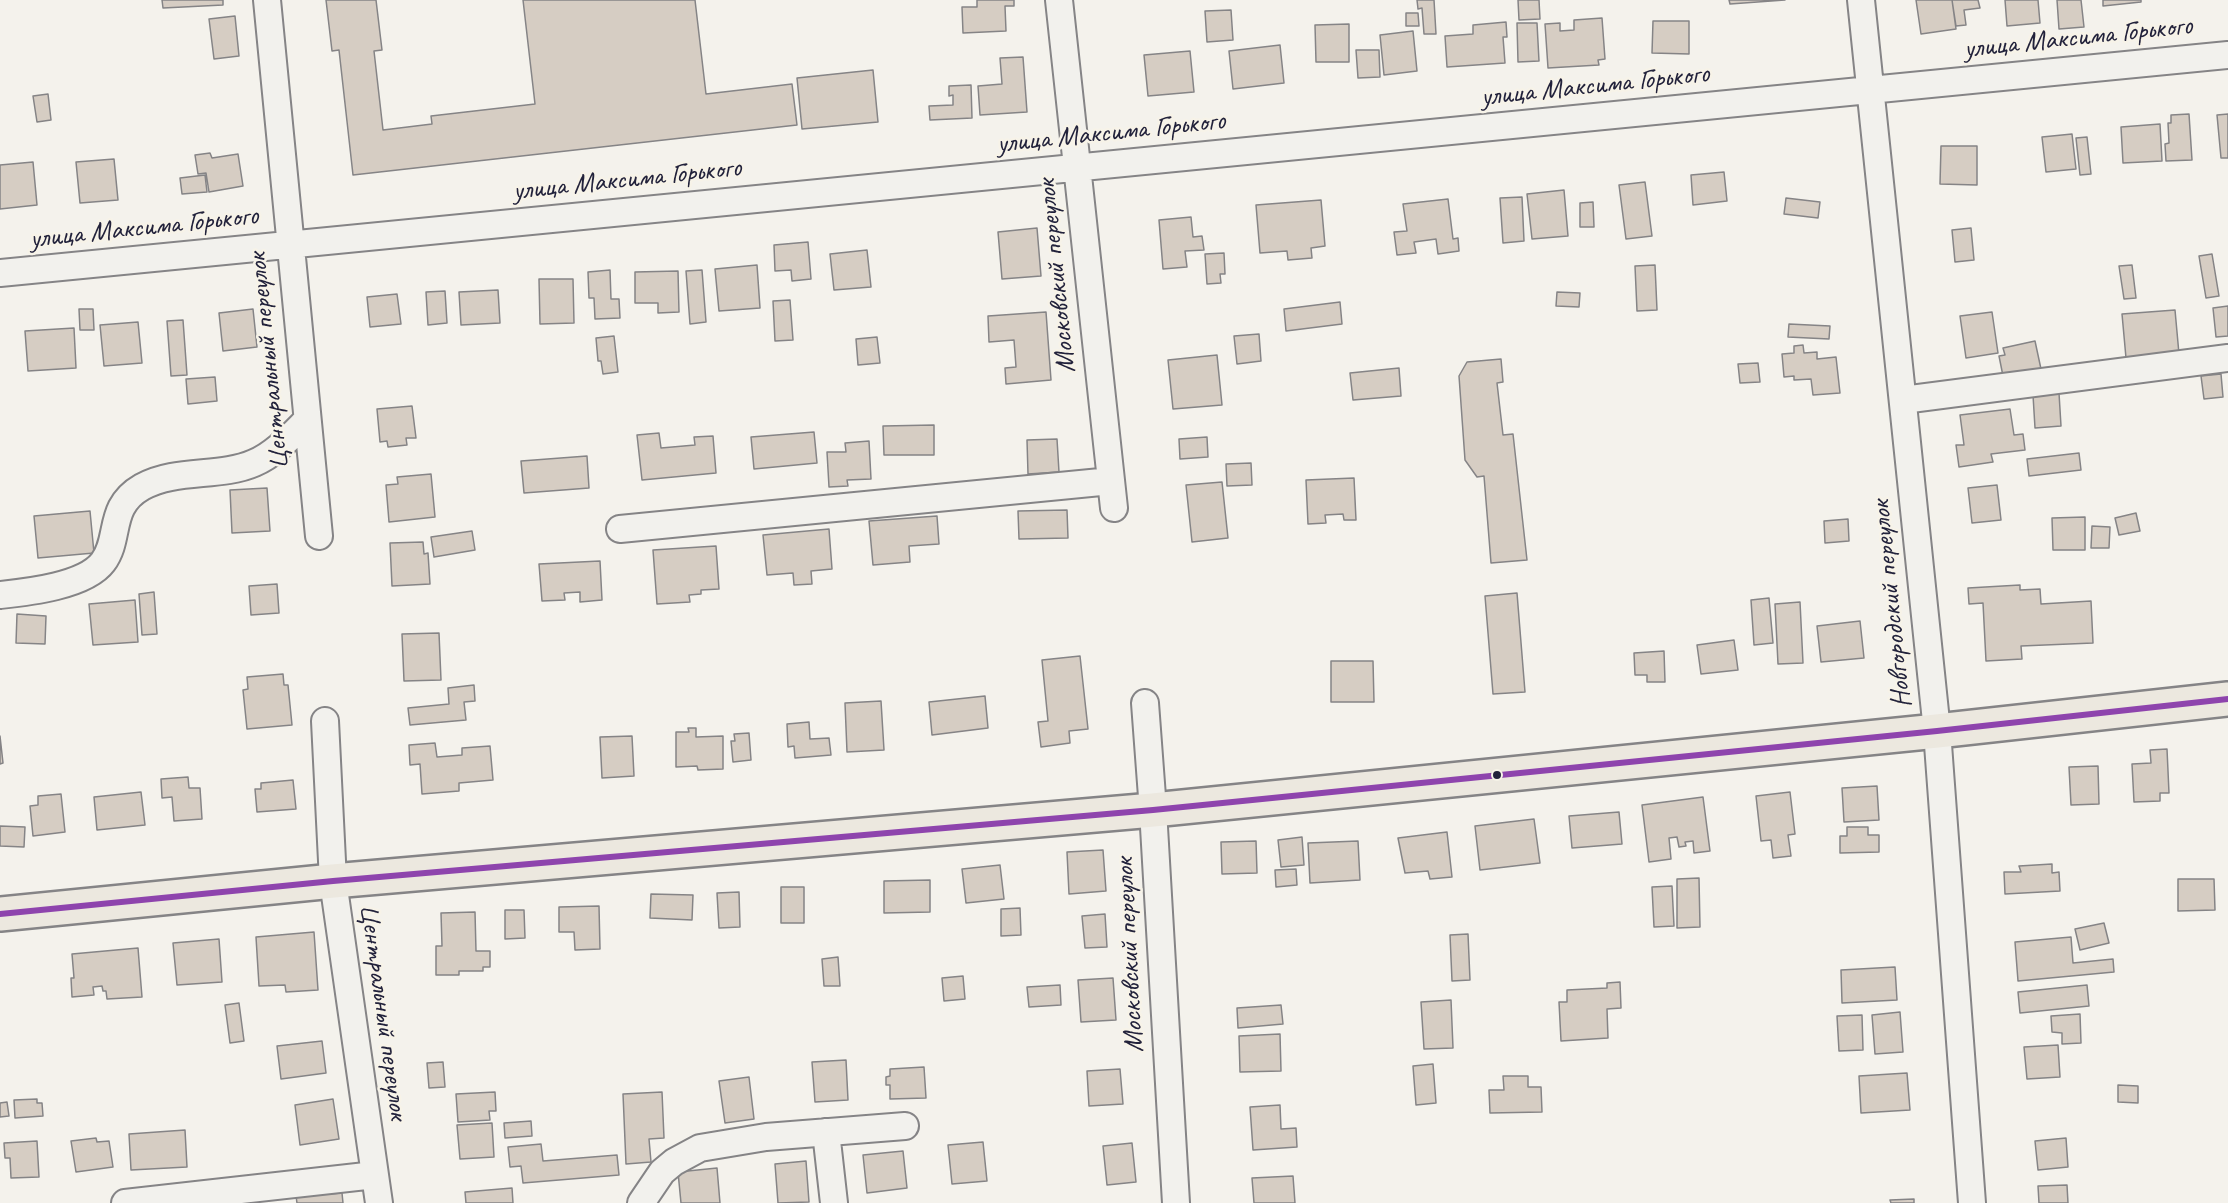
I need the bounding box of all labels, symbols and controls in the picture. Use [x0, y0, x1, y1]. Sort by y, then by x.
street label: улица Максима Горького [1962, 9, 2194, 67]
street label: улица Максима Горького [1479, 57, 1711, 115]
street label: улица Максима Горького [995, 104, 1227, 162]
street label: улица Максима Горького [511, 151, 743, 209]
street label: Московский переулок [1030, 177, 1084, 375]
street label: улица Максима Горького [28, 199, 260, 257]
street label: Центральный переулок [241, 251, 297, 471]
street label: Новгородский переулок [1864, 498, 1920, 710]
unlabelled marker [1491, 769, 1503, 781]
street label: Московский переулок [1108, 857, 1152, 1053]
street label: Центральный переулок [351, 902, 415, 1122]

